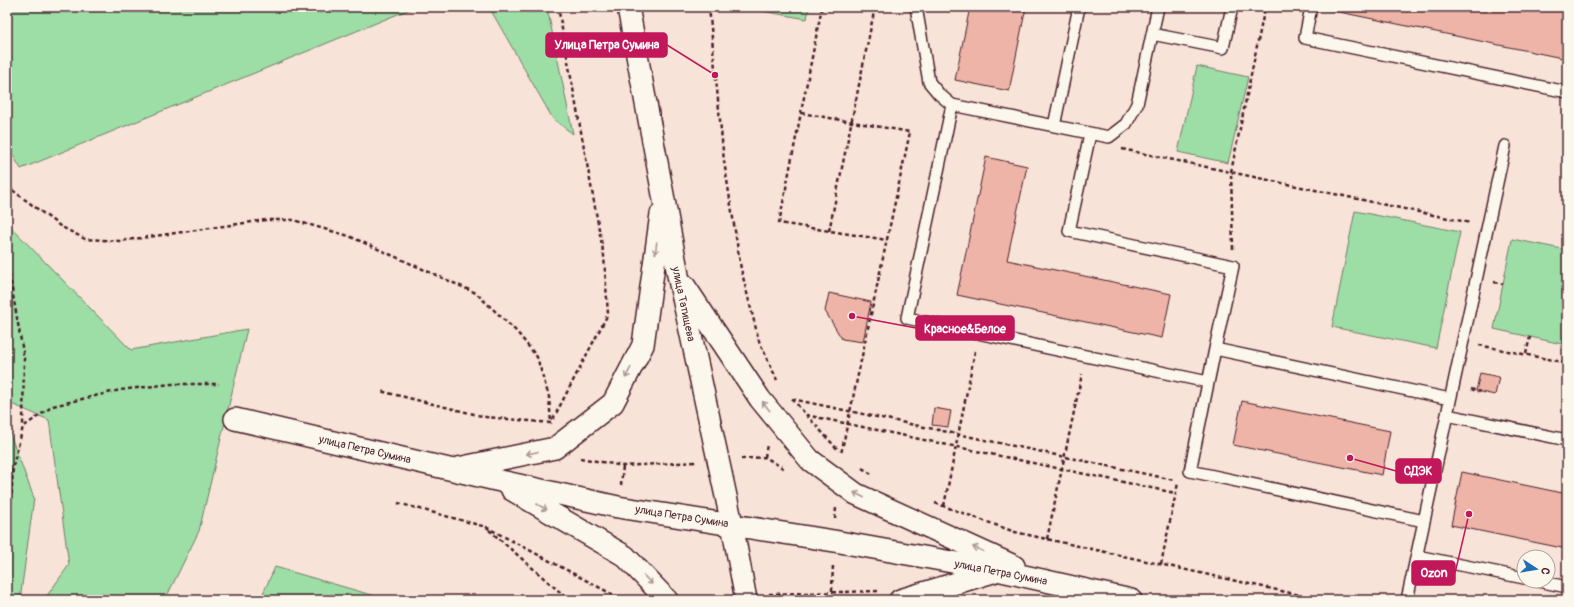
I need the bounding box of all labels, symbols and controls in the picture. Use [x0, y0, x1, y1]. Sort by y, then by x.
callout: Улица Петра Сумина [546, 33, 667, 57]
text: Улица Петра Сумина [555, 38, 660, 53]
one-way arrow [652, 241, 660, 254]
street label: улица Татищева [669, 264, 698, 343]
callout: Красное&Белое [916, 316, 1014, 340]
text: Красное&Белое [924, 322, 1007, 337]
one-way arrow [624, 367, 632, 379]
one-way arrow [762, 401, 771, 412]
street label: улица Петра Сумина [317, 432, 412, 466]
one-way arrow [526, 449, 539, 457]
callout: СДЭК [1396, 459, 1441, 483]
text: СДЭК [1404, 464, 1432, 479]
one-way arrow [853, 491, 865, 498]
street label: улица Петра Сумина [633, 503, 729, 530]
one-way arrow [536, 504, 548, 512]
one-way arrow [972, 545, 984, 552]
north arrow [1516, 549, 1556, 589]
street label: улица Петра Сумина [952, 557, 1048, 588]
callout: Ozon [1412, 561, 1455, 585]
text: Ozon [1421, 566, 1448, 581]
text: С [1538, 566, 1552, 576]
one-way arrow [643, 575, 653, 585]

